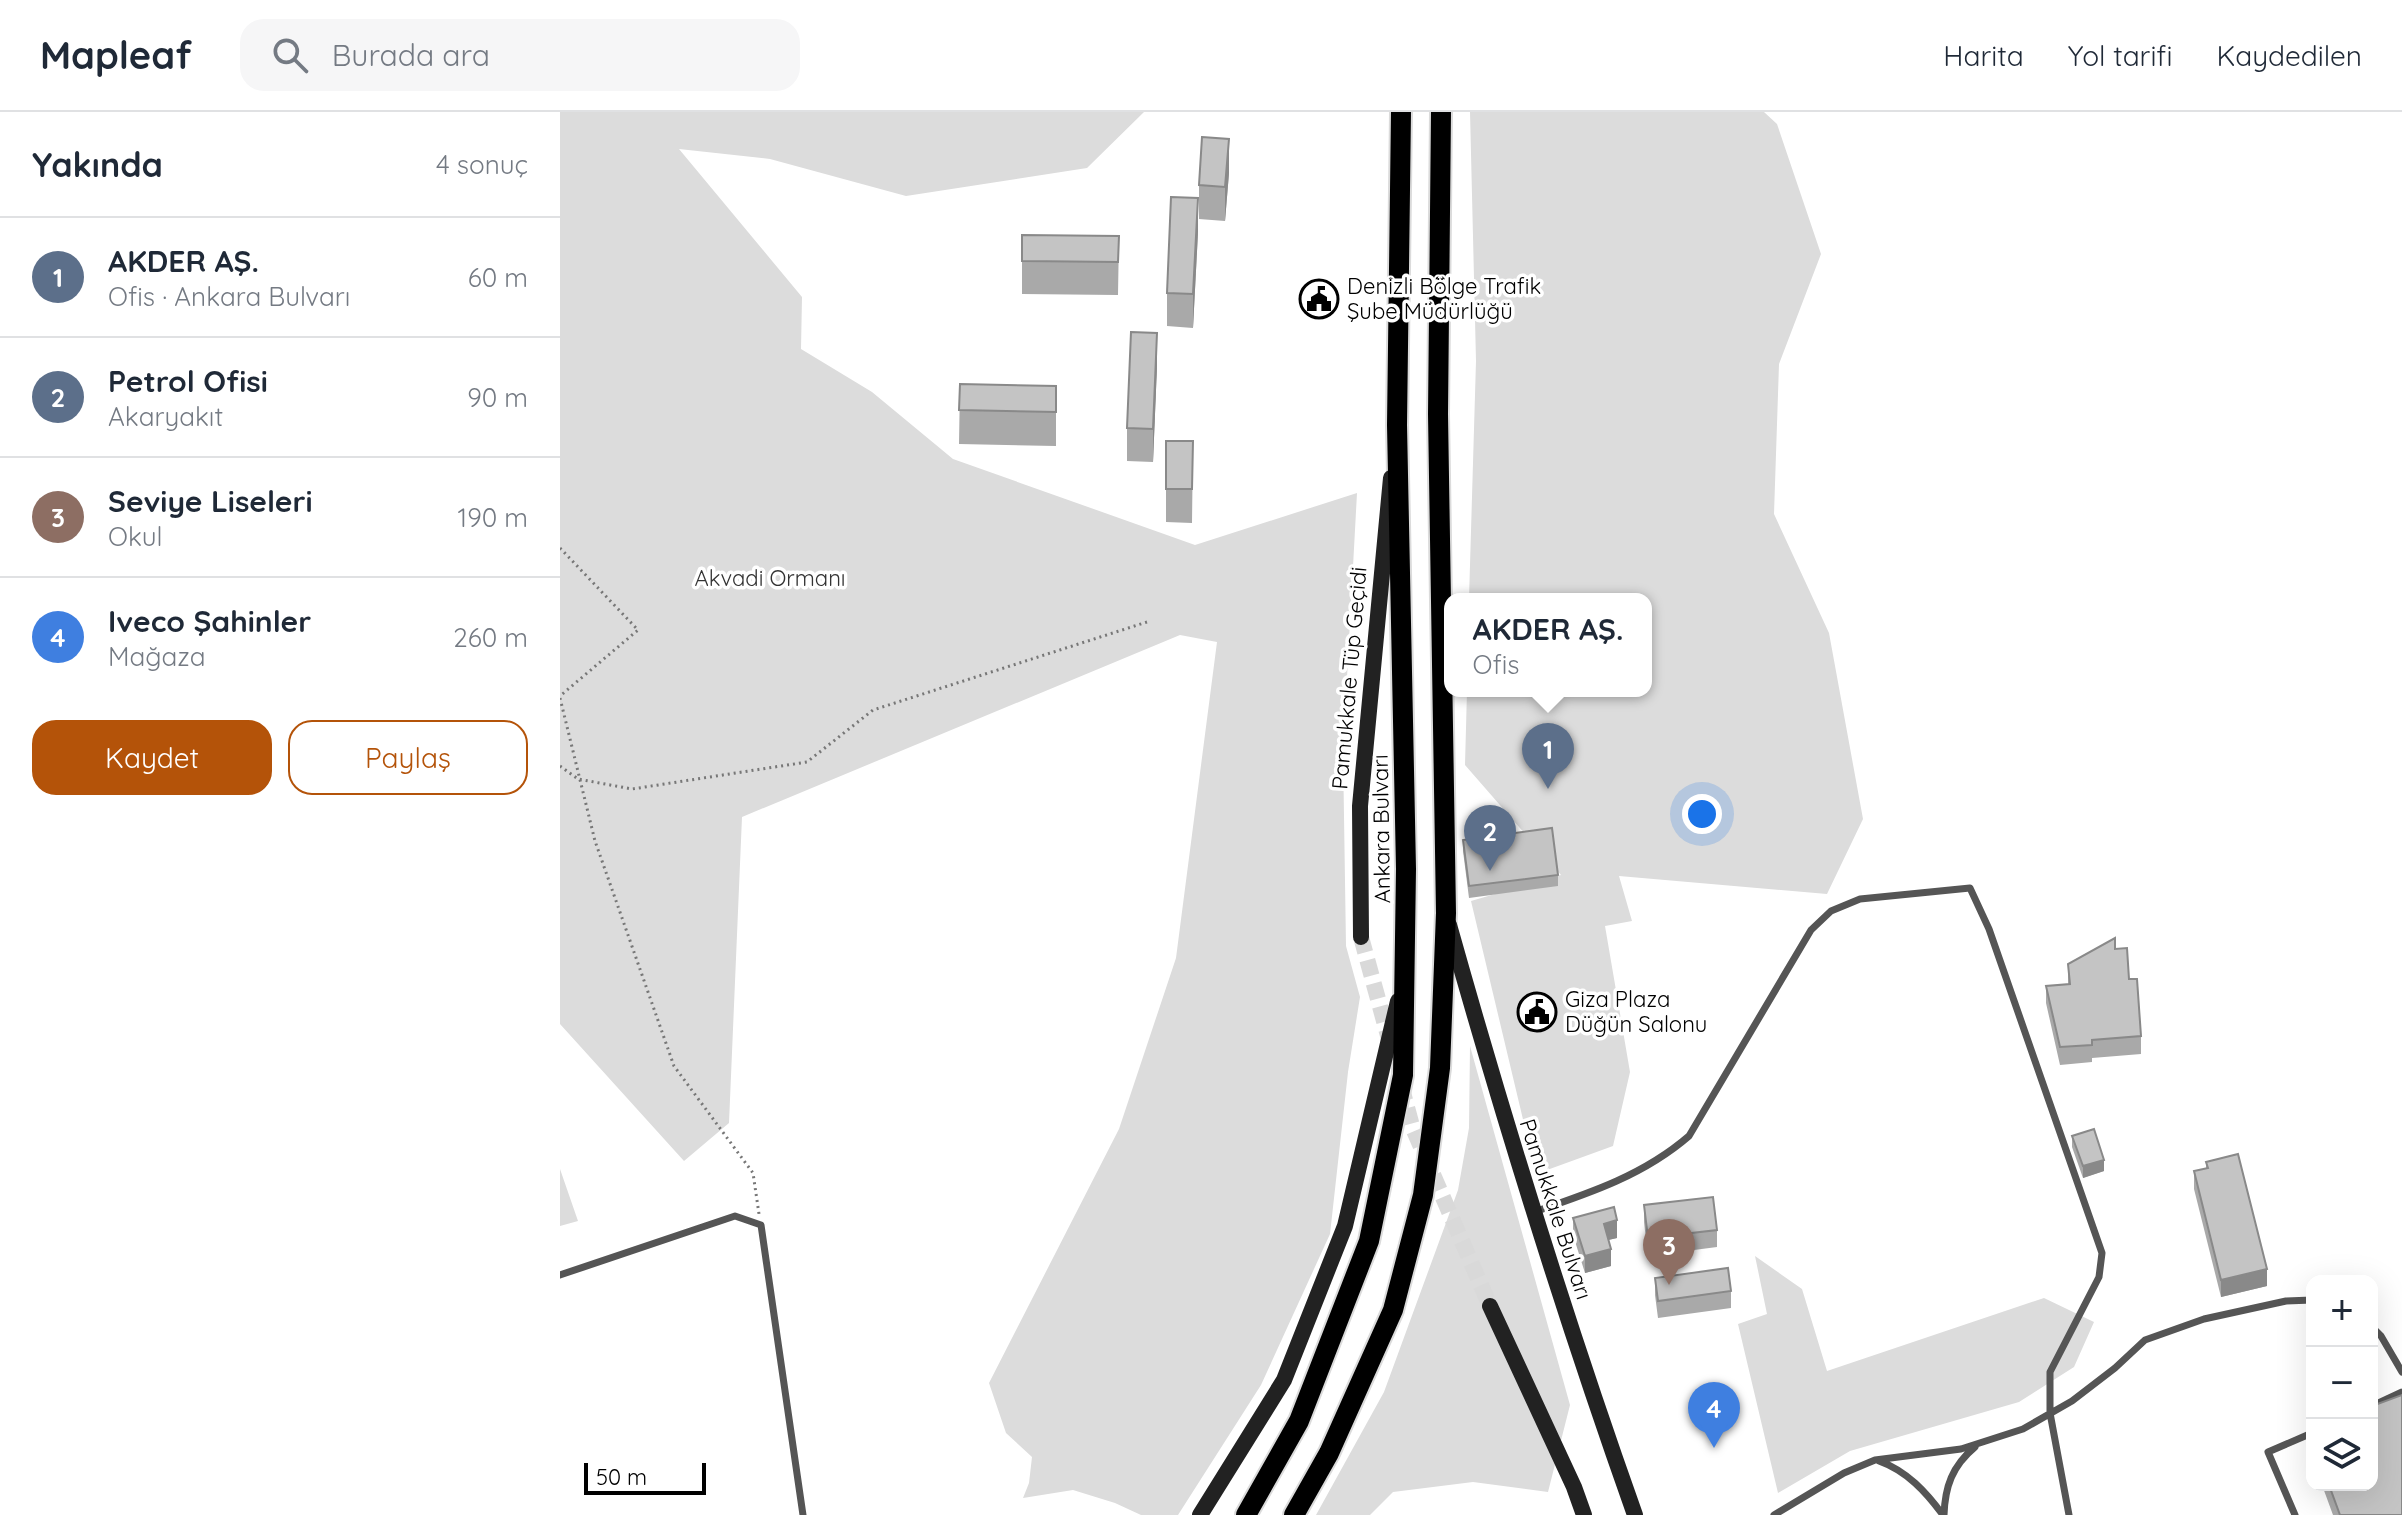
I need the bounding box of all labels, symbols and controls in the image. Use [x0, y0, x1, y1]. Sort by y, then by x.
search box [240, 19, 800, 91]
text: Mapleaf [40, 31, 192, 79]
icon: search [268, 33, 312, 77]
text: Burada ara [332, 36, 490, 74]
text: Harita [1943, 38, 2024, 73]
text: Yol tarifi [2068, 38, 2172, 73]
text: Kaydedilen [2216, 38, 2362, 73]
text: Yakında [32, 143, 163, 186]
text: 4 sonuç [436, 148, 528, 181]
text: AKDER AŞ. [108, 242, 259, 280]
text: 1 [53, 261, 63, 294]
text: 60 m [468, 261, 528, 294]
place label: Denizli Bölge Trafik Şube Müdürlüğü [1347, 272, 1541, 325]
public building icon: Denizli Bölge Trafik Şube Müdürlüğü [1298, 278, 1340, 320]
text: Ofis · Ankara Bulvarı [108, 280, 350, 313]
text: Petrol Ofisi [108, 362, 268, 400]
text: 2 [51, 381, 65, 414]
text: 90 m [467, 381, 528, 414]
text: Akaryakıt [108, 400, 223, 433]
text: Seviye Liseleri [108, 482, 313, 520]
text: 3 [51, 501, 65, 534]
text: 190 m [458, 501, 528, 534]
text: Okul [108, 520, 162, 553]
park label: Akvadi Ormanı [694, 564, 846, 592]
street label: Pamukkale Tüp Geçidi [1325, 566, 1373, 790]
popup [1444, 593, 1652, 697]
text: Iveco Şahinler [108, 602, 311, 640]
text: AKDER AŞ. [1473, 610, 1624, 648]
text: 4 [50, 621, 66, 654]
text: 260 m [453, 621, 528, 654]
text: Mağaza [108, 640, 205, 673]
text: Ofis [1473, 648, 1520, 681]
button: Kaydet [32, 720, 272, 795]
button: Paylaş [288, 720, 528, 795]
pin: 1 [1522, 723, 1574, 789]
street label: Ankara Bulvarı [1366, 754, 1396, 904]
your location [1682, 794, 1722, 834]
pin: 2 [1464, 805, 1516, 871]
place label: Giza Plaza Düğün Salonu [1565, 985, 1707, 1038]
public building icon: Giza Plaza Düğün Salonu [1516, 991, 1558, 1033]
street label: Pamukkale Bulvarı [1514, 1115, 1598, 1303]
pin: 3 [1643, 1219, 1695, 1285]
map controls [2306, 1275, 2378, 1491]
button: + [2306, 1275, 2378, 1347]
button: − [2306, 1347, 2378, 1419]
pin: 4 [1688, 1382, 1740, 1448]
button: layers [2306, 1419, 2378, 1491]
scale bar [584, 1459, 706, 1495]
text: 50 m [596, 1463, 647, 1491]

